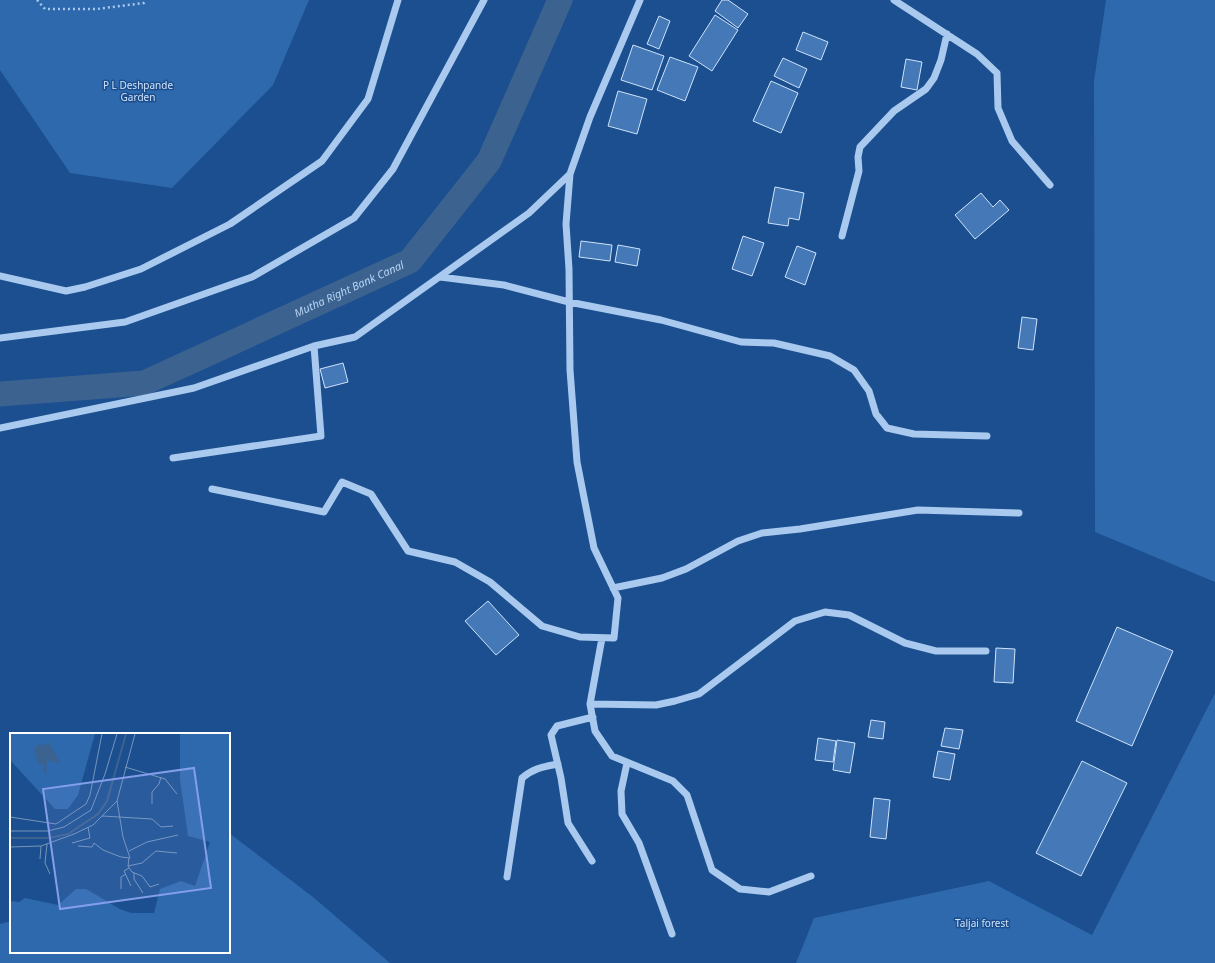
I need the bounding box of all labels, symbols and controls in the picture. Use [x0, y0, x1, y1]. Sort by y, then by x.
park label: P L Deshpande Garden [103, 78, 173, 104]
water label: Mutha Right Bank Canal [292, 256, 407, 320]
inset map [10, 733, 230, 953]
park label: Taljai forest [955, 916, 1009, 930]

